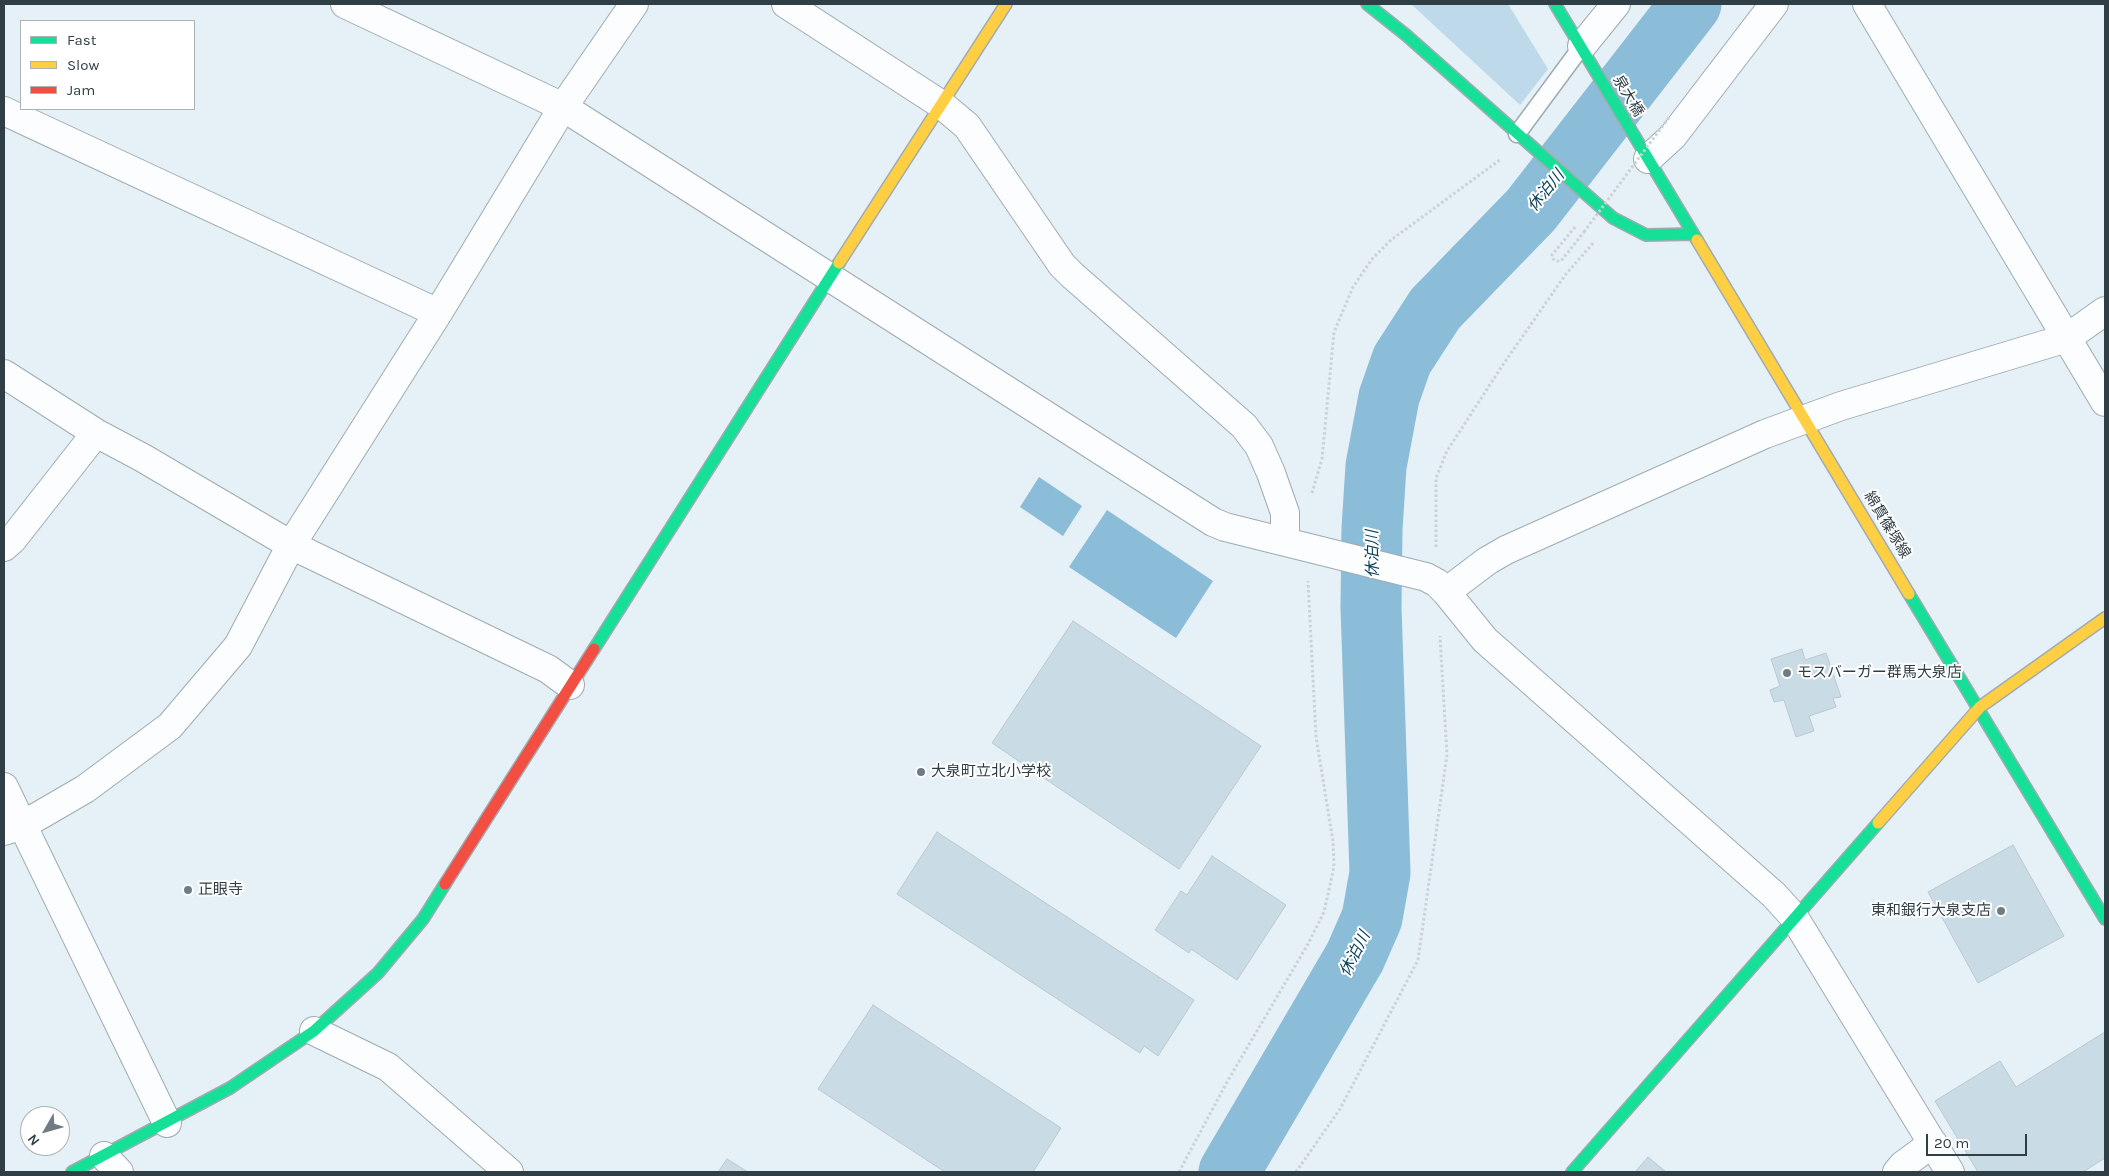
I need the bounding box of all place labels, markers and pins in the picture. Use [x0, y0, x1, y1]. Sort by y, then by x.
place label: モスバーガー群馬大泉店 [1797, 664, 1962, 682]
marker: モスバーガー群馬大泉店 [1781, 667, 1793, 679]
place label: 大泉町立北小学校 [931, 763, 1051, 781]
marker: 大泉町立北小学校 [915, 766, 927, 778]
place label: 正眼寺 [198, 881, 243, 899]
marker: 正眼寺 [182, 884, 194, 896]
place label: 東和銀行大泉支店 [1871, 902, 1991, 920]
marker: 東和銀行大泉支店 [1995, 905, 2007, 917]

